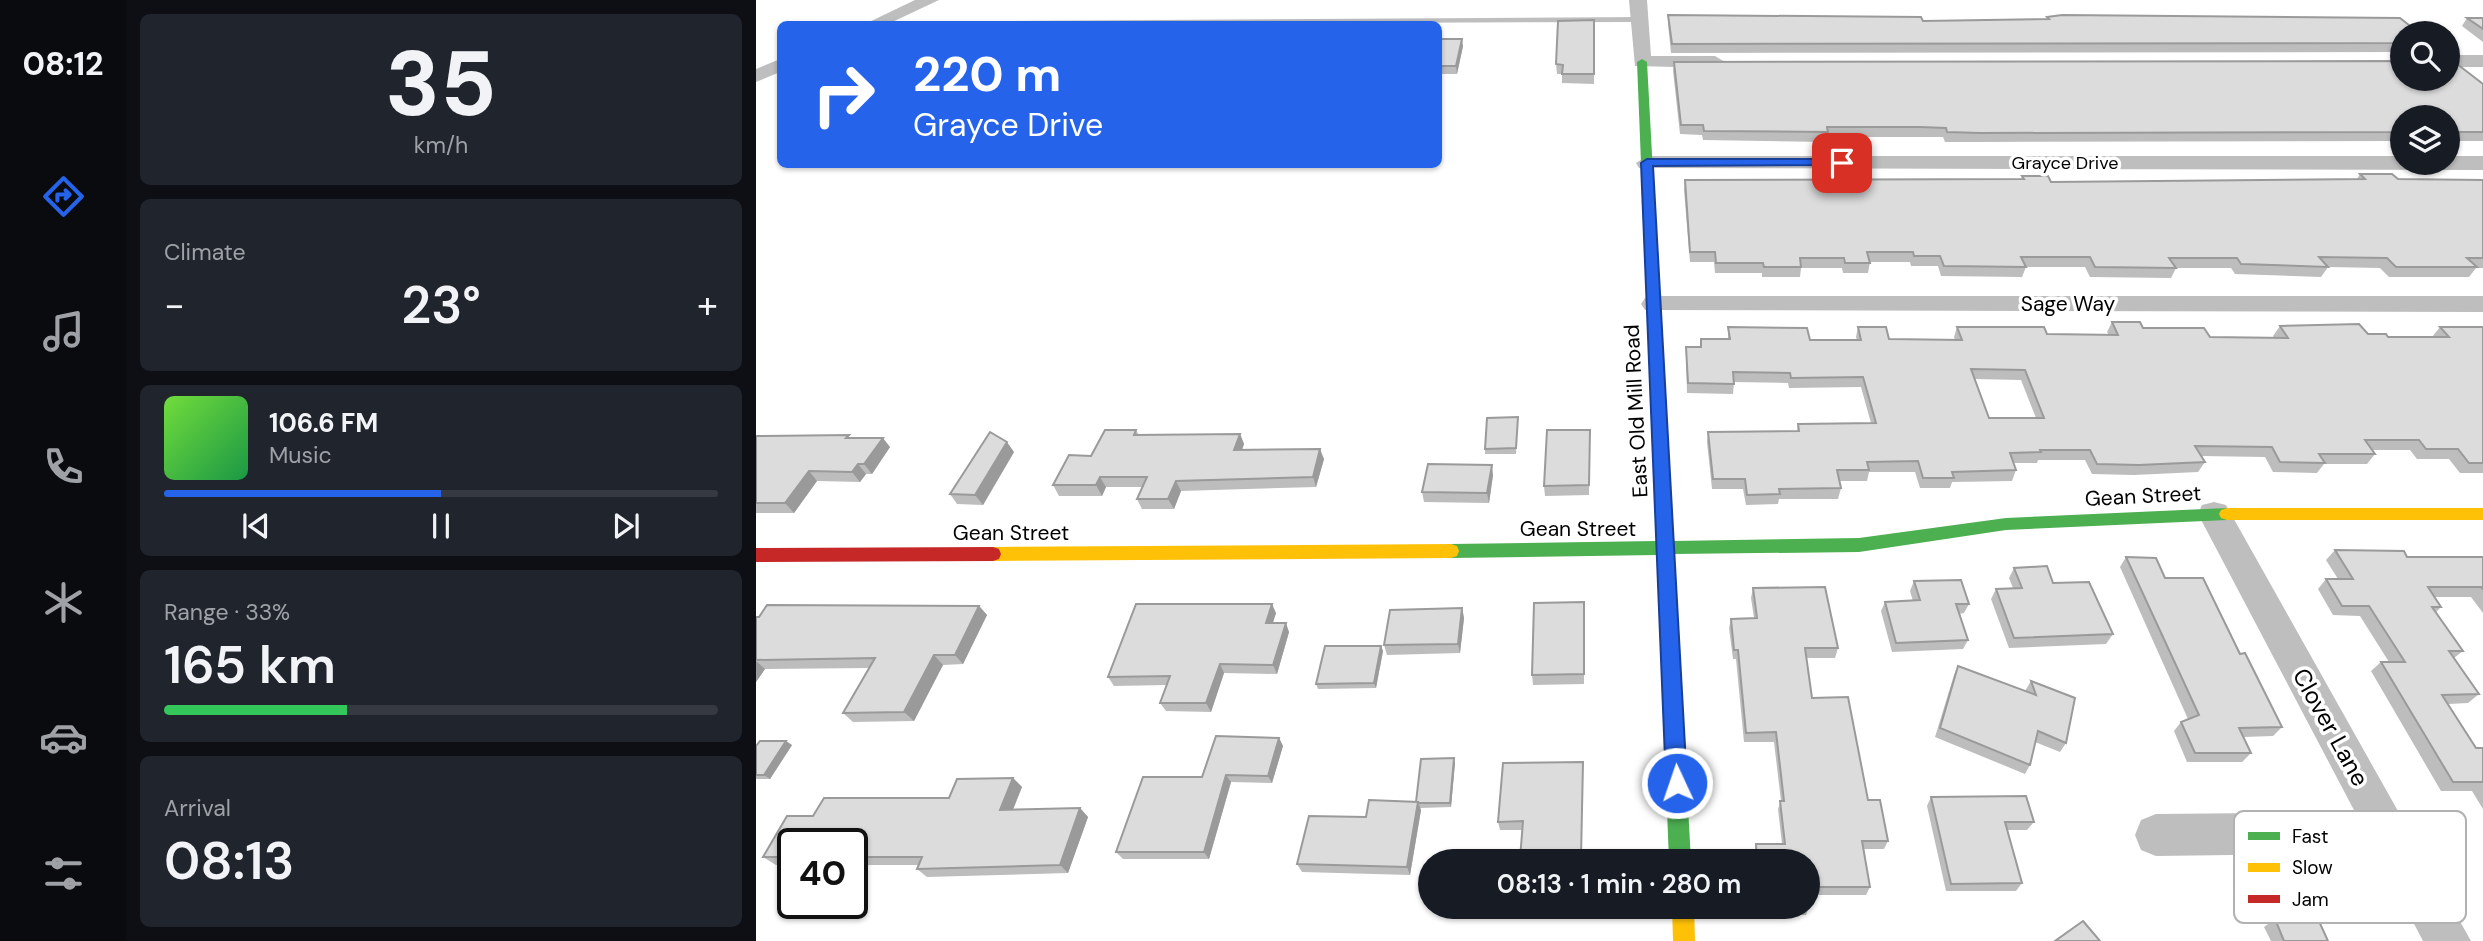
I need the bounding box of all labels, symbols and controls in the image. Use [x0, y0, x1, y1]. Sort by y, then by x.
map controls [2390, 21, 2460, 175]
button: search [2390, 21, 2460, 91]
text: 35 [385, 25, 497, 143]
text: 220 m [913, 42, 1061, 106]
text: 08:12 [22, 43, 104, 85]
icon: right [798, 49, 889, 140]
text: Grayce Drive [913, 104, 1103, 146]
button: layers [2390, 105, 2460, 175]
text: km/h [414, 130, 468, 160]
pin [1812, 133, 1872, 193]
icon: arrive [1823, 144, 1861, 182]
street label: Grayce Drive [2012, 151, 2118, 175]
icon: directions [39, 172, 88, 221]
text: Climate [164, 237, 246, 267]
text: 23° [401, 271, 481, 339]
text: − [164, 280, 185, 330]
text: + [697, 280, 718, 330]
street label: Sage Way [2021, 290, 2116, 318]
icon: music [39, 307, 88, 356]
street label: East Old Mill Road [1617, 324, 1655, 498]
text: 106.6 FM [269, 406, 378, 440]
text: Music [269, 440, 332, 470]
icon: phone [39, 442, 88, 491]
street label: Gean Street [2084, 479, 2202, 513]
icon: previous [237, 507, 275, 545]
icon: pause [422, 507, 460, 545]
icon: next [607, 507, 645, 545]
street label: Gean Street [1520, 515, 1636, 543]
street label: Gean Street [953, 519, 1069, 547]
icon: climate [39, 578, 88, 627]
text: Range · 33% [164, 597, 290, 627]
text: 165 km [164, 631, 336, 699]
street label: Clover Lane [2286, 663, 2376, 791]
icon: car [39, 713, 88, 762]
position arrow [1640, 746, 1714, 820]
text: Arrival [164, 793, 231, 823]
legend [2234, 811, 2466, 923]
text: Fast [2292, 824, 2328, 849]
text: 08:13 [164, 827, 294, 895]
speed limit sign: 40 [777, 828, 868, 919]
icon: filters [39, 849, 88, 898]
text: Slow [2292, 855, 2333, 880]
text: 08:13 · 1 min · 280 m [1497, 867, 1741, 901]
text: Jam [2292, 887, 2329, 912]

